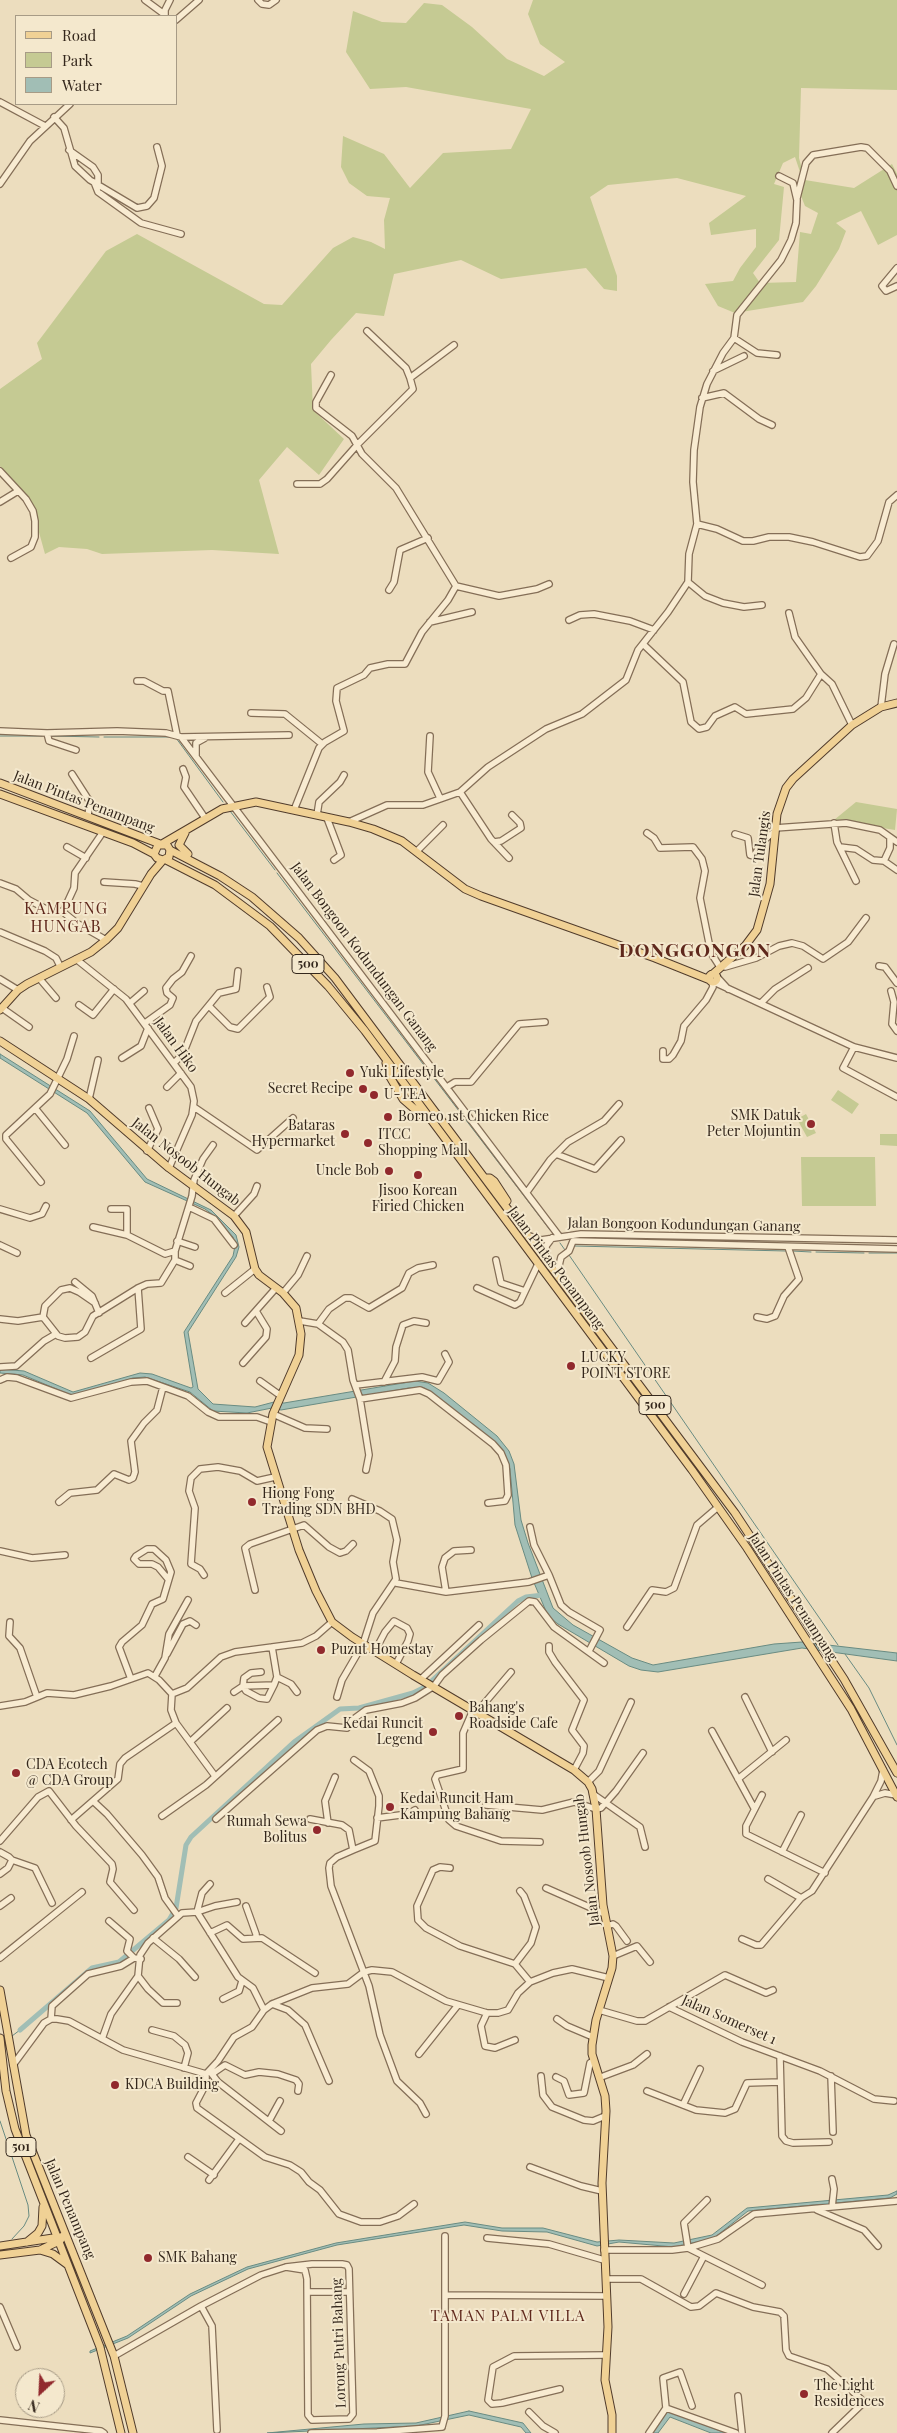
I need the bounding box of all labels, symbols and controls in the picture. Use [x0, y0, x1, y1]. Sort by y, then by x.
legend [15, 15, 178, 105]
text: Road [62, 25, 96, 45]
text: Park [62, 50, 93, 70]
text: Water [62, 75, 102, 95]
street label: Jalan Pintas Penampang [11, 767, 157, 837]
street label: Jalan Tulangis [746, 810, 774, 898]
street label: Jalan Bongoon Kodundungan Ganang [287, 859, 441, 1055]
district label: KAMPUNG HUNGAB [23, 899, 109, 937]
district label: DONGGONGON [618, 940, 772, 962]
road number: 500 [292, 954, 324, 974]
street label: Jalan Hiko [150, 1014, 202, 1076]
place label: Yuki Lifestyle [360, 1065, 444, 1081]
marker: Yuki Lifestyle [344, 1067, 356, 1079]
place label: Secret Recipe [268, 1081, 353, 1097]
marker: Secret Recipe [357, 1083, 369, 1095]
place label: U-TEA [384, 1087, 426, 1103]
marker: U-TEA [368, 1089, 380, 1101]
place label: SMK Datuk Peter Mojuntin [707, 1108, 801, 1140]
place label: Borneo 1st Chicken Rice [398, 1109, 549, 1125]
marker: Borneo 1st Chicken Rice [382, 1111, 394, 1123]
street label: Jalan Nosoob Hungab [128, 1114, 244, 1210]
place label: Bataras Hypermarket [251, 1118, 335, 1150]
marker: SMK Datuk Peter Mojuntin [805, 1118, 817, 1130]
place label: ITCC Shopping Mall [378, 1127, 468, 1160]
marker: Bataras Hypermarket [339, 1128, 351, 1140]
marker: ITCC Shopping Mall [362, 1137, 374, 1149]
place label: Uncle Bob [316, 1163, 379, 1179]
marker: Uncle Bob [383, 1165, 395, 1177]
marker: Jisoo Korean Firied Chicken [412, 1169, 424, 1181]
place label: Jisoo Korean Firied Chicken [372, 1183, 464, 1216]
street label: Jalan Pintas Penampang [504, 1203, 608, 1333]
street label: Jalan Bongoon Kodundungan Ganang [567, 1215, 801, 1235]
place label: LUCKY POINT STORE [581, 1350, 670, 1382]
marker: LUCKY POINT STORE [565, 1360, 577, 1372]
road number: 500 [639, 1396, 671, 1414]
place label: Hiong Fong Trading SDN BHD [262, 1486, 375, 1518]
marker: Hiong Fong Trading SDN BHD [246, 1496, 258, 1508]
street label: Jalan Pintas Penampang [745, 1530, 841, 1664]
place label: Puzut Homestay [331, 1642, 433, 1658]
marker: Puzut Homestay [315, 1644, 327, 1656]
place label: Bahang's Roadside Cafe [469, 1700, 558, 1732]
marker: Bahang's Roadside Cafe [453, 1710, 465, 1722]
place label: Kedai Runcit Legend [343, 1716, 423, 1748]
marker: Kedai Runcit Legend [427, 1726, 439, 1738]
place label: CDA Ecotech @ CDA Group [26, 1757, 113, 1790]
marker: CDA Ecotech @ CDA Group [10, 1767, 22, 1779]
place label: Kedai Runcit Ham Kampung Bahang [400, 1791, 514, 1824]
street label: Jalan Nosoob Hungab [571, 1793, 603, 1927]
marker: Kedai Runcit Ham Kampung Bahang [384, 1801, 396, 1813]
place label: Rumah Sewa Bolitus [226, 1814, 307, 1846]
marker: Rumah Sewa Bolitus [311, 1824, 323, 1836]
street label: Jalan Somerset 1 [679, 1992, 779, 2048]
place label: KDCA Building [125, 2077, 219, 2093]
marker: KDCA Building [109, 2079, 121, 2091]
road number: 501 [6, 2138, 36, 2156]
street label: Jalan Penampang [41, 2156, 99, 2262]
place label: SMK Bahang [158, 2250, 237, 2266]
marker: SMK Bahang [142, 2252, 154, 2264]
street label: Lorong Putri Bahang [328, 2278, 350, 2408]
district label: TAMAN PALM VILLA [429, 2307, 587, 2325]
north arrow [15, 2368, 65, 2418]
place label: The Light Residences [814, 2378, 884, 2410]
marker: The Light Residences [798, 2388, 810, 2400]
text: N [25, 2395, 42, 2417]

